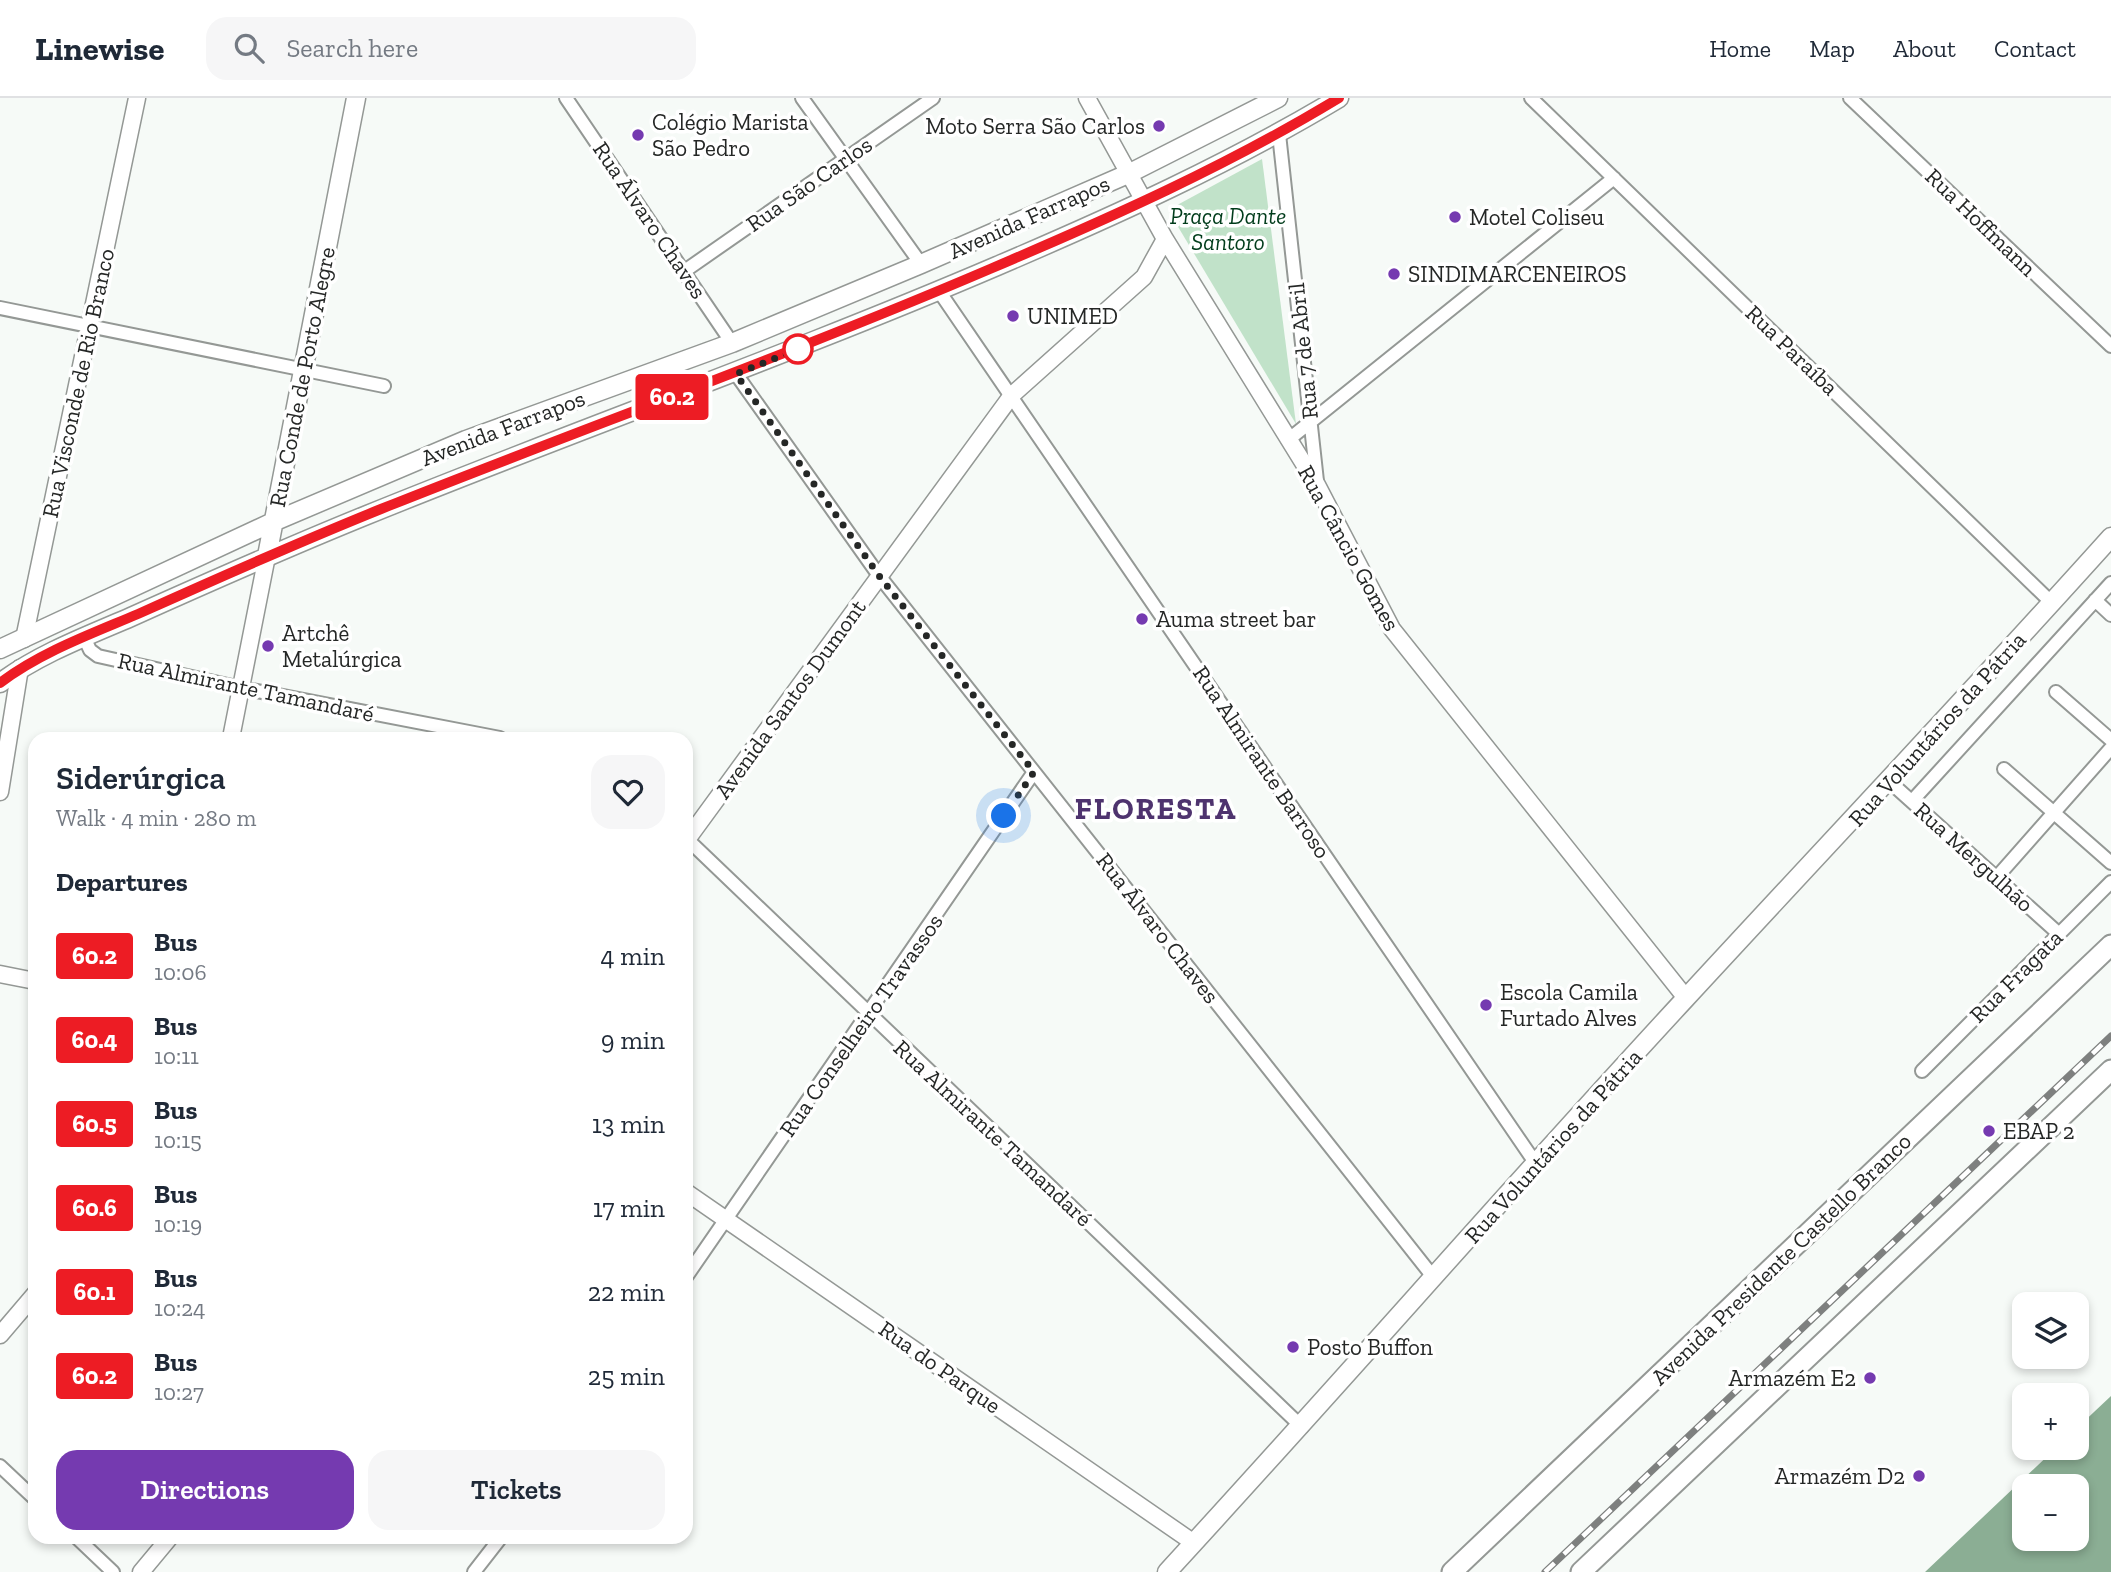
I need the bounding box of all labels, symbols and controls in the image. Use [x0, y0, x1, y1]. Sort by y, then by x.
search box [206, 17, 696, 80]
text: Linewise [35, 29, 164, 68]
icon: search [230, 29, 268, 67]
text: Search here [286, 32, 418, 64]
text: Home [1709, 34, 1771, 63]
text: Map [1809, 34, 1855, 63]
text: About [1893, 34, 1956, 63]
text: Contact [1994, 34, 2076, 63]
place label: Colégio Marista São Pedro [652, 108, 809, 162]
place label: Moto Serra São Carlos [925, 112, 1145, 140]
marker: Moto Serra São Carlos [1151, 118, 1167, 134]
marker: Colégio Marista São Pedro [630, 127, 646, 143]
street label: Rua São Carlos [741, 130, 877, 238]
street label: Rua Álvaro Chaves [587, 136, 713, 304]
street label: Rua Hoffmann [1920, 162, 2042, 282]
street label: Avenida Farrapos [944, 169, 1114, 265]
park label: Praça Dante Santoro [1170, 202, 1286, 256]
place label: Motel Coliseu [1469, 203, 1604, 231]
marker: Motel Coliseu [1447, 209, 1463, 225]
street label: Rua Conde de Porto Alegre [263, 245, 341, 509]
street label: Rua Visconde de Rio Branco [36, 246, 120, 520]
place label: SINDIMARCENEIROS [1408, 260, 1627, 288]
marker: SINDIMARCENEIROS [1386, 266, 1402, 282]
street label: Rua 7 de Abril [1282, 281, 1324, 421]
street label: Rua Paraíba [1740, 299, 1844, 401]
place label: UNIMED [1027, 302, 1118, 330]
marker: UNIMED [1005, 308, 1021, 324]
unlabelled marker [783, 334, 813, 364]
line badge: 60.2 [623, 374, 721, 420]
text: 60.2 [649, 382, 695, 411]
street label: Avenida Farrapos [417, 384, 589, 472]
street label: Rua Câncio Gomes [1292, 460, 1406, 636]
street label: Avenida Santos Dumont [708, 594, 872, 804]
place label: Auma street bar [1156, 605, 1316, 633]
marker: Auma street bar [1134, 611, 1150, 627]
place label: Artchê Metalúrgica [282, 619, 402, 673]
street label: Rua Voluntários da Pátria [1842, 626, 2032, 832]
marker: Artchê Metalúrgica [260, 638, 276, 654]
street label: Rua Almirante Tamandaré [115, 646, 377, 728]
street label: Rua Almirante Barroso [1187, 660, 1337, 864]
button: heart [591, 755, 665, 829]
text: Siderúrgica [56, 758, 226, 797]
district label: FLORESTA [1075, 791, 1237, 827]
street label: Rua Mergulhão [1908, 796, 2040, 918]
your location [986, 798, 1021, 833]
text: Walk · 4 min · 280 m [56, 804, 256, 832]
street label: Rua Álvaro Chaves [1090, 847, 1226, 1009]
text: Departures [56, 866, 188, 898]
street label: Rua Conselheiro Travassos [773, 908, 949, 1142]
street label: Rua Fragata [1964, 924, 2068, 1028]
text: Bus [154, 926, 197, 958]
text: 4 min [600, 940, 665, 972]
text: 60.2 [72, 941, 117, 970]
text: 10:06 [154, 958, 207, 986]
place label: Escola Camila Furtado Alves [1500, 978, 1638, 1032]
marker: Escola Camila Furtado Alves [1478, 997, 1494, 1013]
text: Bus [154, 1010, 197, 1042]
text: 9 min [601, 1024, 665, 1056]
text: 60.4 [72, 1025, 117, 1054]
street label: Rua Almirante Tamandaré [888, 1034, 1098, 1232]
text: 10:11 [154, 1042, 199, 1070]
street label: Rua Voluntários da Pátria [1458, 1043, 1648, 1249]
text: Bus [154, 1094, 197, 1126]
text: 13 min [592, 1108, 665, 1140]
text: 60.5 [72, 1109, 117, 1138]
place label: EBAP 2 [2003, 1117, 2075, 1145]
marker: EBAP 2 [1981, 1123, 1997, 1139]
text: 10:15 [154, 1126, 202, 1154]
street label: Avenida Presidente Castello Branco [1645, 1127, 1917, 1391]
text: Bus [154, 1178, 197, 1210]
text: 17 min [593, 1192, 665, 1224]
text: 60.6 [72, 1193, 117, 1222]
text: 10:19 [154, 1210, 202, 1238]
text: Bus [154, 1262, 197, 1294]
text: 22 min [588, 1276, 665, 1308]
text: 60.1 [74, 1277, 115, 1306]
map controls [2012, 1292, 2089, 1551]
button: layers [2012, 1292, 2089, 1369]
text: 10:24 [154, 1294, 206, 1322]
street label: Rua do Parque [873, 1315, 1007, 1419]
place label: Posto Buffon [1307, 1333, 1433, 1361]
marker: Posto Buffon [1285, 1339, 1301, 1355]
text: Bus [154, 1346, 197, 1378]
text: 25 min [588, 1360, 665, 1392]
text: 60.2 [72, 1361, 117, 1390]
place label: Armazém E2 [1729, 1364, 1856, 1392]
marker: Armazém E2 [1862, 1370, 1878, 1386]
text: 10:27 [154, 1378, 204, 1406]
button: + [2012, 1383, 2089, 1460]
button: Directions [56, 1450, 354, 1530]
button: Tickets [368, 1450, 665, 1530]
place label: Armazém D2 [1775, 1462, 1905, 1490]
marker: Armazém D2 [1911, 1468, 1927, 1484]
button: − [2012, 1474, 2089, 1551]

